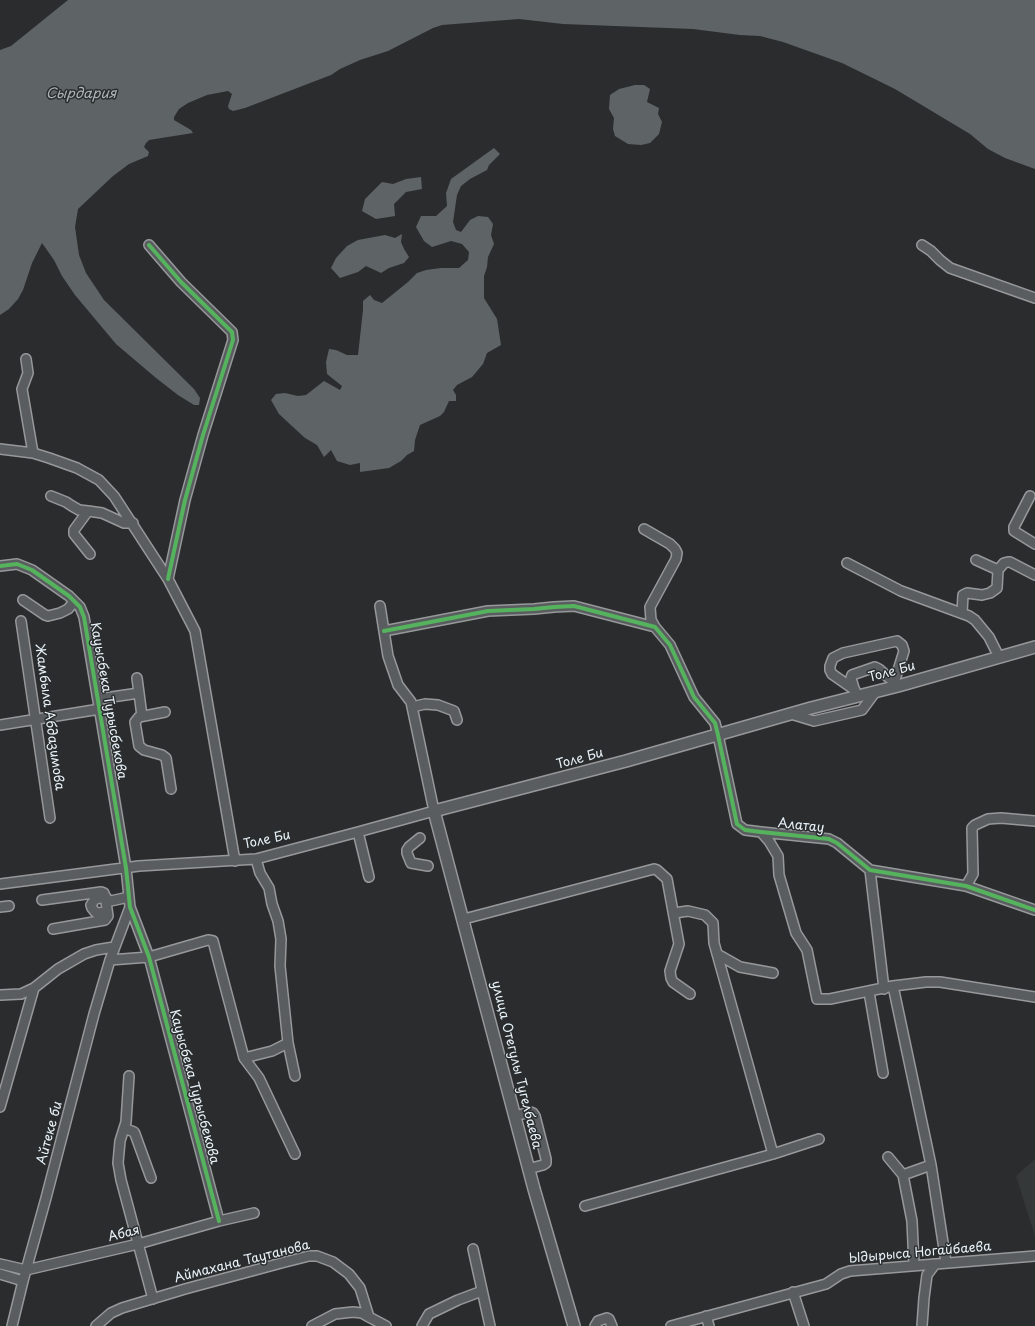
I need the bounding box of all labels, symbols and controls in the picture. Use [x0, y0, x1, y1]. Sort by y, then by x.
water label: Сырдария [46, 86, 116, 102]
street label: Кауысбека Турысбекова [86, 621, 130, 781]
street label: Жамбыла Абдазимова [31, 643, 67, 791]
street label: Толе Би [867, 658, 917, 686]
street label: Толе Би [555, 745, 605, 773]
street label: Алатау [777, 816, 825, 836]
street label: Толе Би [242, 827, 292, 853]
street label: улица Отегулы Тугелбаева [488, 979, 544, 1151]
street label: Кауысбека Турысбекова [166, 1008, 222, 1166]
street label: Айтеке би [34, 1100, 66, 1166]
street label: Абая [107, 1223, 141, 1245]
street label: Аймахана Таутанова [173, 1238, 311, 1286]
street label: Ыдырыса Ногайбаева [848, 1239, 992, 1267]

